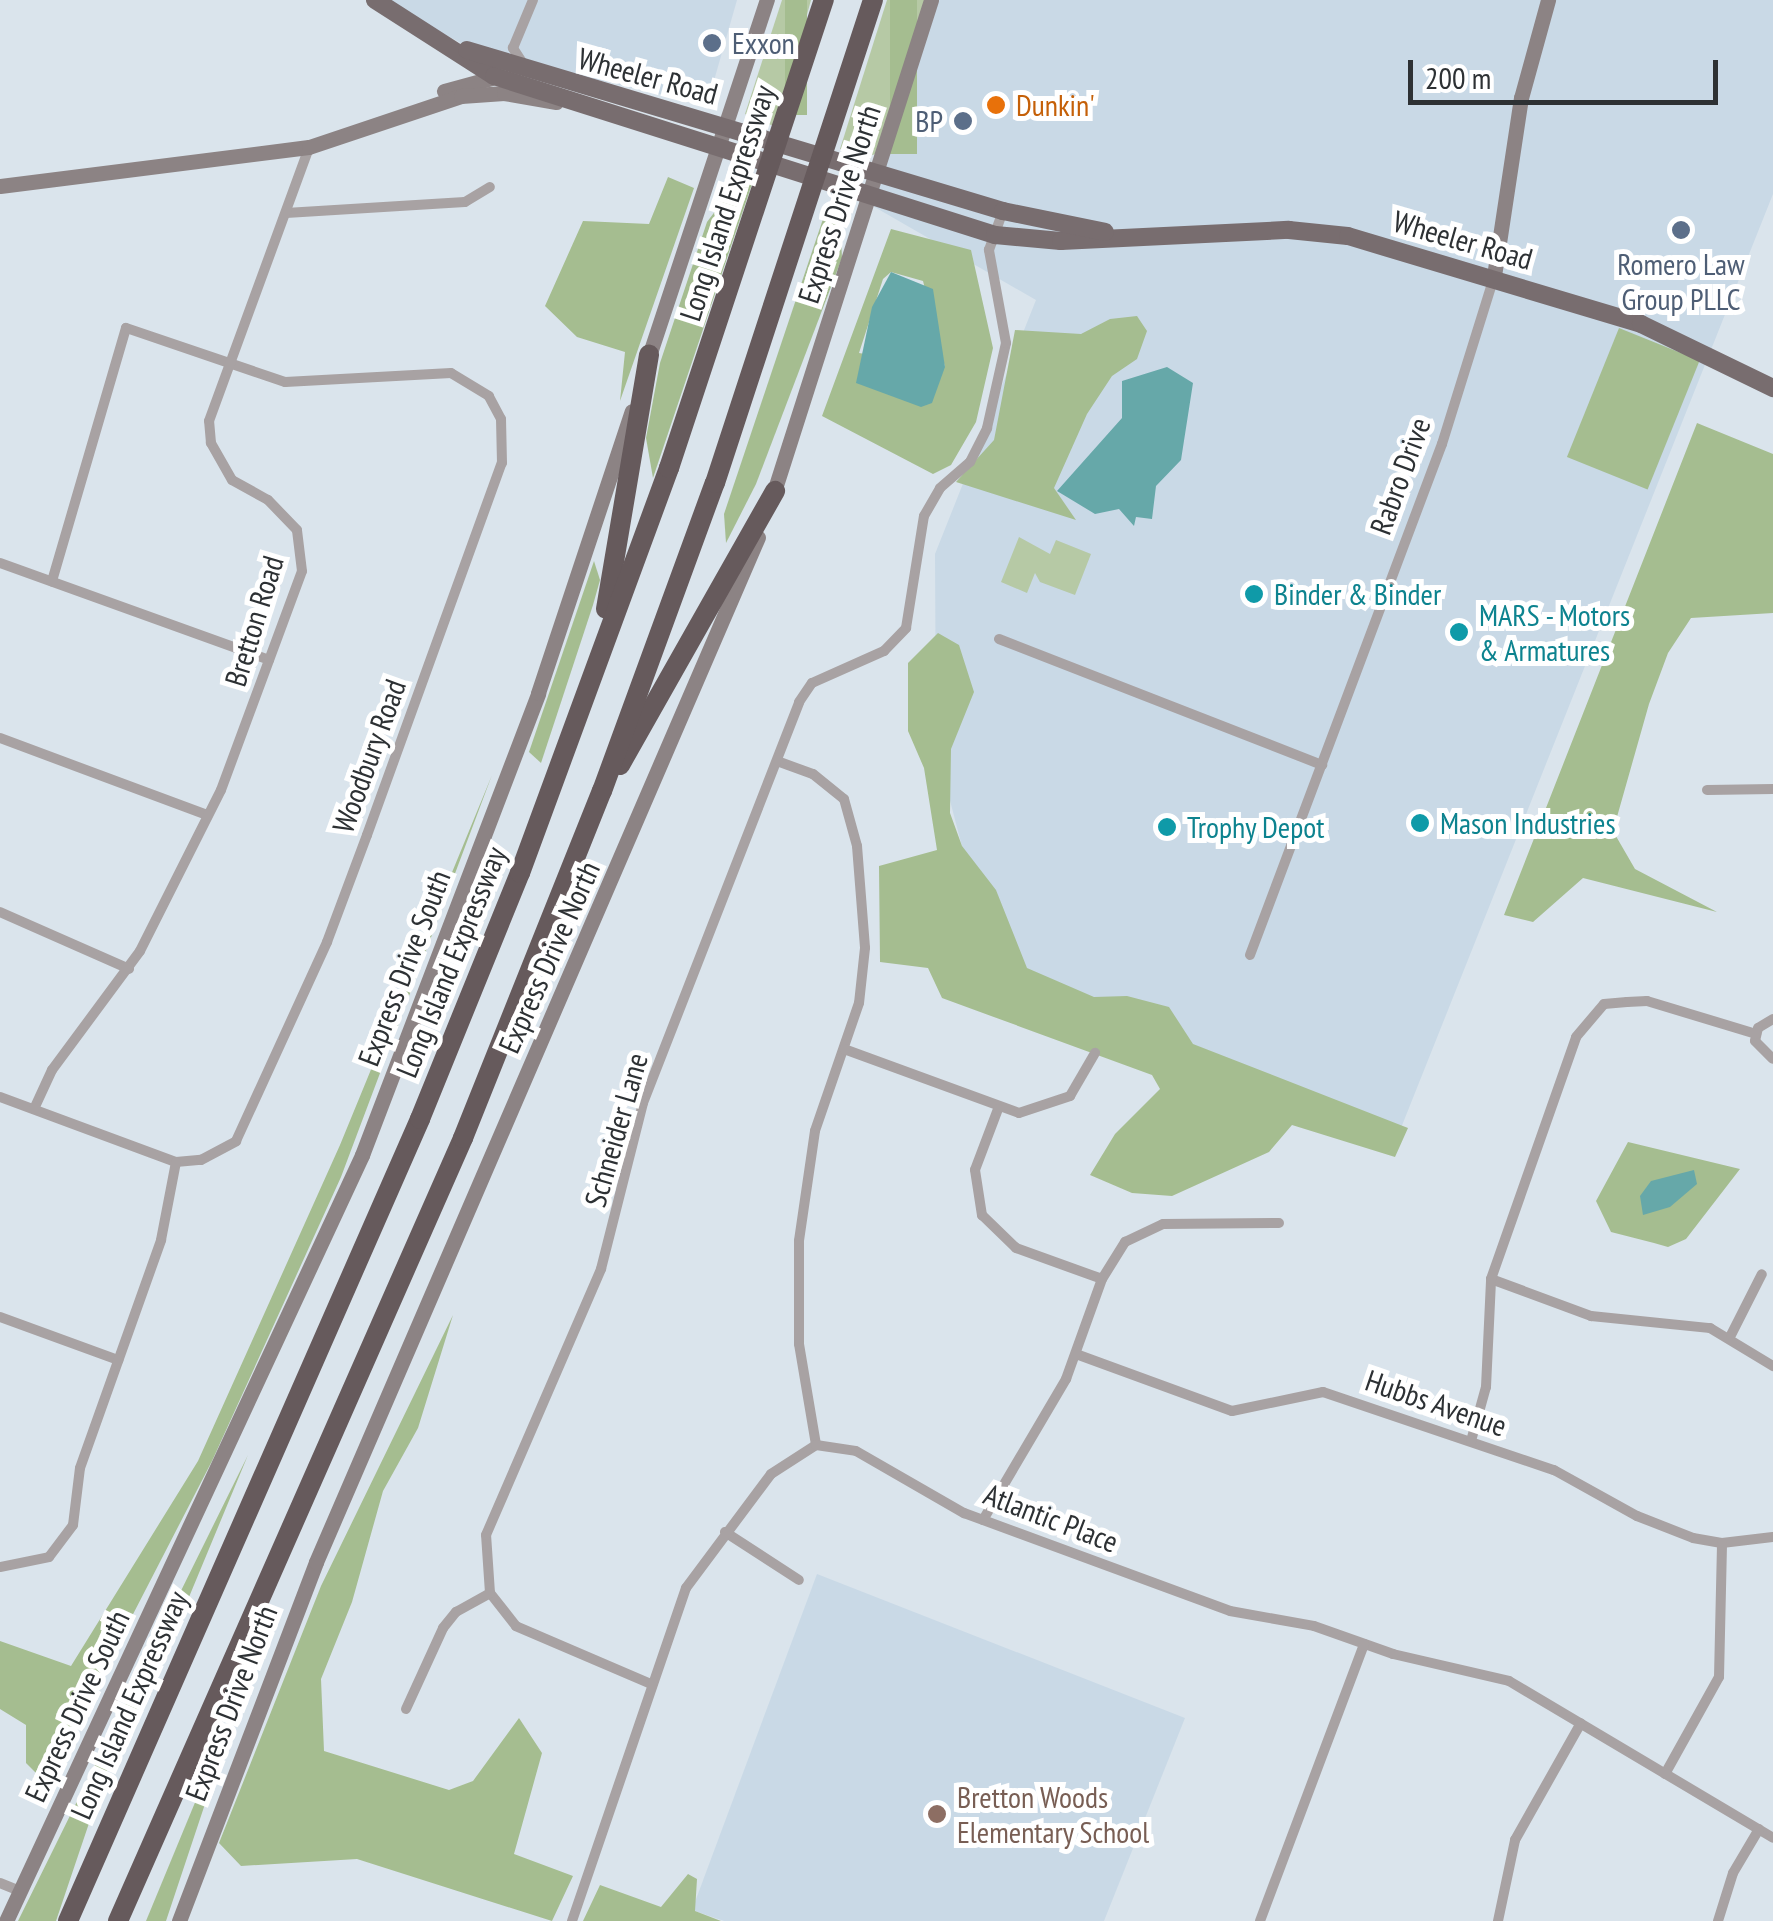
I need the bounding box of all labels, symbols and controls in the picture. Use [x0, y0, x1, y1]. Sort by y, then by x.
place label: Exxon [732, 25, 795, 61]
marker: Exxon [701, 32, 723, 54]
street label: Wheeler Road [574, 40, 722, 112]
scale bar [1413, 40, 1723, 102]
text: 200 m [1425, 58, 1491, 97]
street label: Long Island Expressway [672, 81, 782, 325]
place label: Dunkin' [1016, 87, 1095, 123]
marker: Dunkin' [985, 94, 1007, 116]
street label: Express Drive North [790, 101, 888, 307]
place label: BP [915, 103, 943, 139]
marker: BP [952, 110, 974, 132]
street label: Wheeler Road [1389, 203, 1537, 277]
marker: Romero Law Group PLLC [1670, 219, 1692, 241]
place label: Romero Law Group PLLC [1617, 246, 1745, 316]
street label: Rabro Drive [1362, 413, 1438, 539]
street label: Bretton Road [217, 551, 291, 691]
place label: Binder & Binder [1274, 576, 1441, 612]
marker: Binder & Binder [1243, 583, 1265, 605]
place label: MARS - Motors & Armatures [1479, 597, 1632, 668]
marker: MARS - Motors & Armatures [1448, 621, 1470, 643]
street label: Woodbury Road [325, 674, 413, 838]
place label: Mason Industries [1440, 805, 1616, 841]
place label: Trophy Depot [1187, 809, 1325, 845]
marker: Mason Industries [1409, 812, 1431, 834]
marker: Trophy Depot [1156, 816, 1178, 838]
street label: Long Island Expressway [388, 842, 514, 1082]
street label: Express Drive North [491, 856, 607, 1058]
street label: Express Drive South [350, 865, 458, 1071]
street label: Schneider Lane [577, 1049, 655, 1211]
street label: Hubbs Avenue [1360, 1362, 1512, 1444]
street label: Atlantic Place [979, 1476, 1123, 1560]
street label: Long Island Expressway [63, 1586, 195, 1824]
street label: Express Drive North [177, 1600, 285, 1806]
street label: Express Drive South [17, 1605, 137, 1807]
place label: Bretton Woods Elementary School [957, 1779, 1150, 1850]
marker: Bretton Woods Elementary School [926, 1803, 948, 1825]

